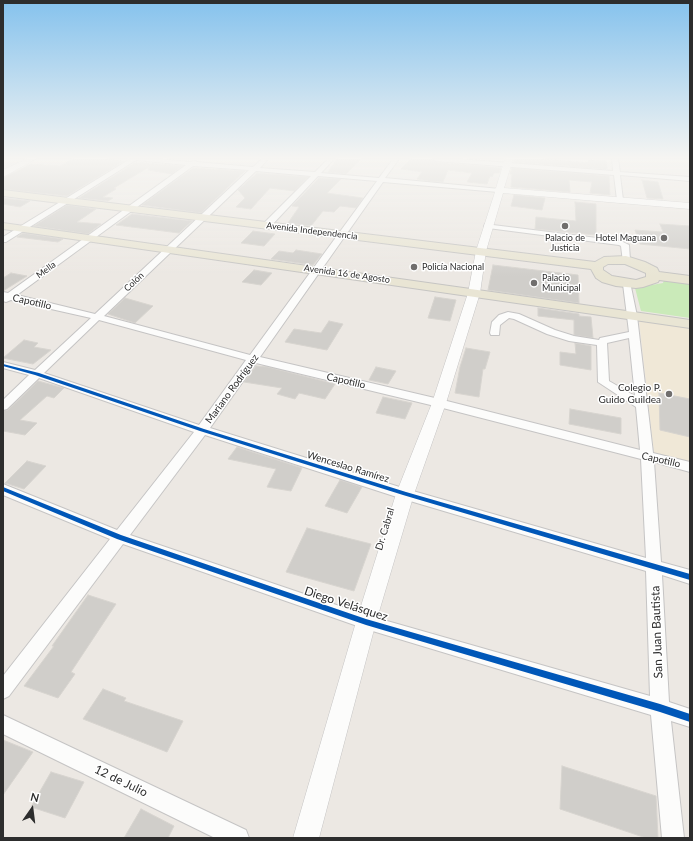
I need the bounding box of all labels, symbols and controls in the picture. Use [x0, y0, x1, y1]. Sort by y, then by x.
street label: Avenida Independencia [266, 220, 358, 242]
marker: Palacio de Justicia [560, 221, 570, 231]
place label: Palacio de Justicia [545, 233, 585, 254]
place label: Hotel Maguana [596, 233, 656, 243]
marker: Hotel Maguana [659, 233, 669, 243]
street label: Mella [34, 259, 58, 281]
marker: Policía Nacional [409, 262, 419, 272]
place label: Policía Nacional [422, 262, 484, 272]
street label: Avenida 16 de Agosto [303, 263, 391, 285]
street label: Colón [122, 270, 146, 294]
place label: Palacio Municipal [542, 273, 581, 294]
marker: Palacio Municipal [529, 278, 539, 288]
street label: Capotillo [11, 292, 53, 312]
street label: Mariano Rodríguez [203, 352, 261, 426]
street label: Capotillo [325, 371, 367, 391]
place label: Colegio P. Guido Guildea [599, 382, 661, 406]
marker: Colegio P. Guido Guildea [664, 389, 674, 399]
street label: Wenceslao Ramírez [305, 449, 391, 485]
street label: Capotillo [640, 450, 682, 470]
street label: Dr. Cabral [373, 506, 397, 552]
street label: Diego Velásquez [302, 584, 390, 624]
street label: San Juan Bautista [648, 585, 666, 679]
street label: 12 de Julio [92, 762, 150, 800]
north arrow [12, 789, 52, 829]
text: N [29, 790, 41, 804]

